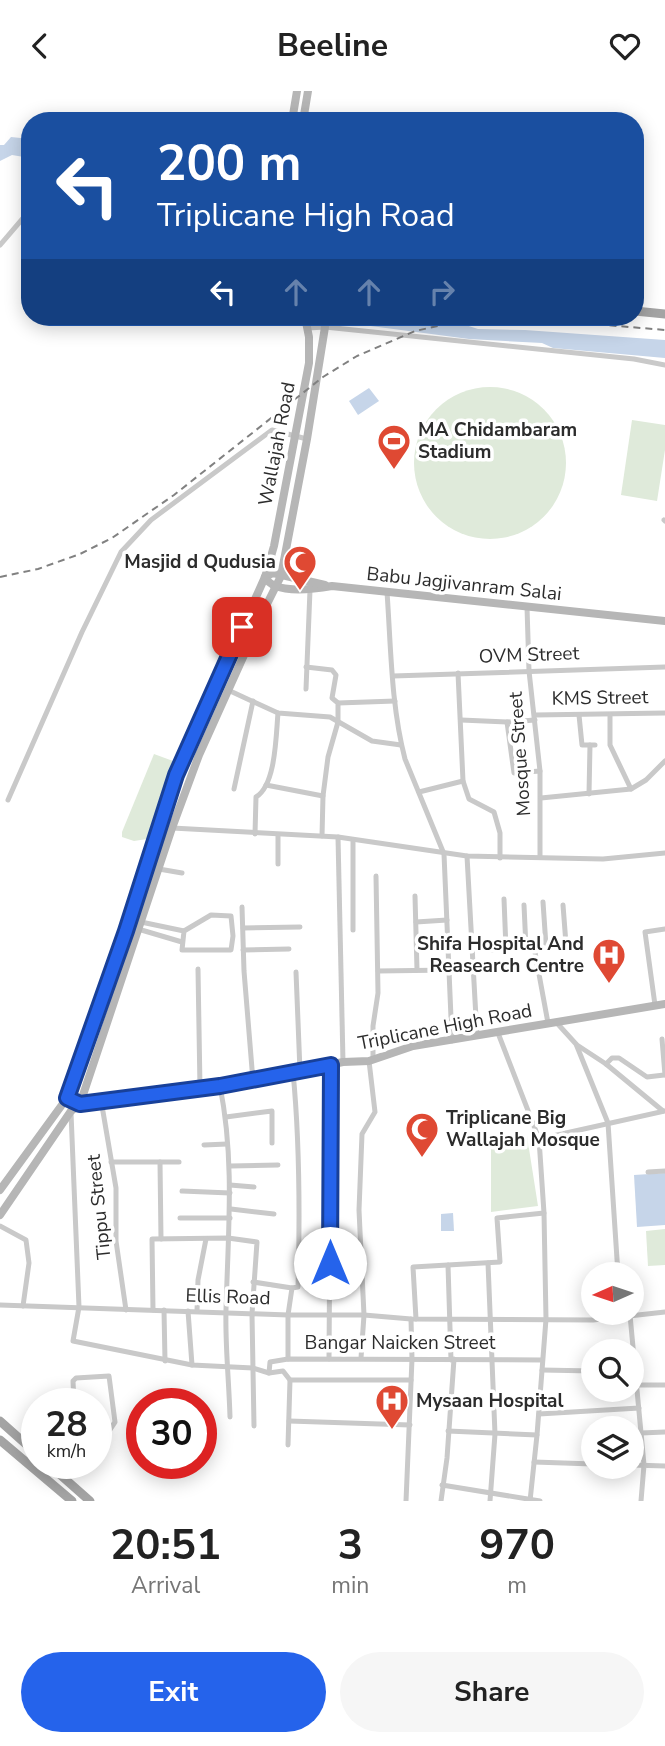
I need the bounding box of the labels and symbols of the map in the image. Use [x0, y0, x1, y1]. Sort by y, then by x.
street label: Wallajah Road [252, 380, 302, 508]
place label: MA Chidambaram Stadium [418, 417, 577, 465]
sports icon: MA Chidambaram Stadium [375, 422, 413, 471]
mosque icon: Masjid d Qudusia [281, 543, 319, 592]
place label: Masjid d Qudusia [124, 549, 276, 575]
street label: Babu Jagjivanram Salai [365, 561, 563, 607]
pin [212, 597, 272, 657]
street label: OVM Street [478, 640, 580, 670]
street label: KMS Street [552, 684, 649, 712]
street label: Mosque Street [503, 691, 537, 817]
place label: Shifa Hospital And Reasearch Centre [417, 931, 584, 979]
hospital icon: Shifa Hospital And Reasearch Centre [590, 936, 628, 985]
street label: Triplicane High Road [356, 997, 534, 1057]
place label: Triplicane Big Wallajah Mosque [446, 1105, 600, 1153]
mosque icon: Triplicane Big Wallajah Mosque [403, 1110, 441, 1159]
street label: Tippu Street [81, 1153, 117, 1261]
position arrow [293, 1226, 367, 1300]
north arrow [581, 1262, 644, 1325]
street label: Ellis Road [185, 1283, 271, 1311]
street label: Bangar Naicken Street [305, 1330, 496, 1356]
hospital icon: Mysaan Hospital [373, 1382, 411, 1431]
speed limit sign: 30 [126, 1388, 217, 1479]
place label: Mysaan Hospital [416, 1388, 564, 1414]

